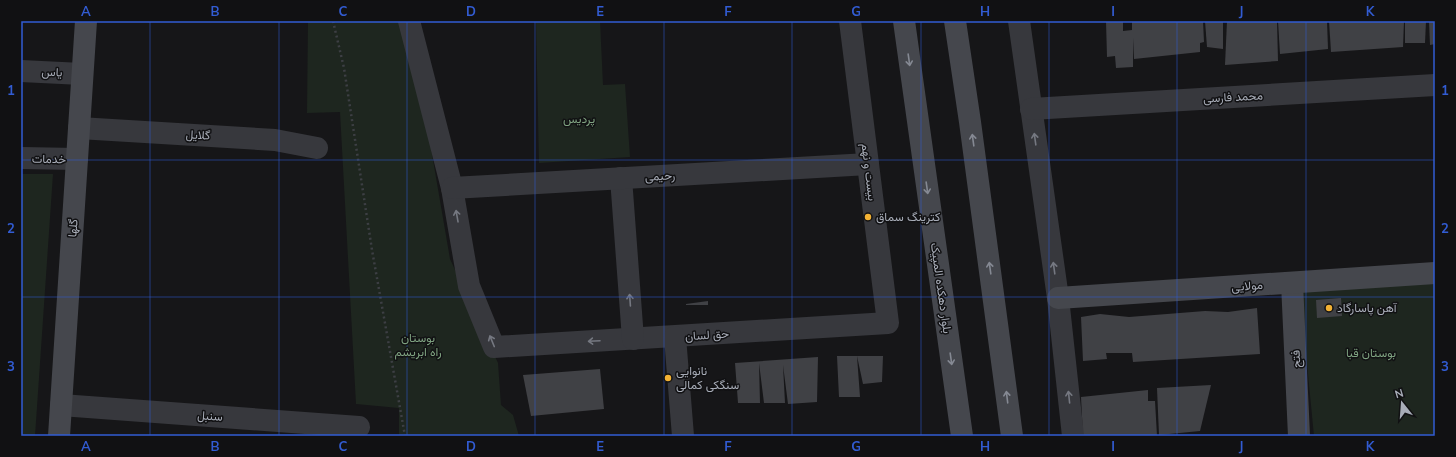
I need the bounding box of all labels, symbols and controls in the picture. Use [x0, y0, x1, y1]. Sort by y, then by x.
text: A [81, 3, 91, 19]
text: B [211, 3, 220, 19]
text: C [339, 3, 348, 19]
text: D [466, 3, 476, 19]
text: E [596, 3, 604, 19]
text: F [724, 3, 732, 19]
text: G [851, 3, 861, 19]
text: H [980, 3, 990, 19]
text: I [1111, 3, 1115, 19]
text: J [1239, 3, 1243, 19]
text: K [1366, 3, 1376, 19]
one-way arrow [906, 53, 913, 66]
street label: یاس [41, 63, 63, 81]
text: 1 [7, 82, 15, 98]
text: 1 [1441, 82, 1449, 98]
street label: محمد فارسی [1203, 87, 1263, 107]
park label: پردیس [563, 111, 595, 127]
street label: گلایل [185, 126, 211, 144]
one-way arrow [1031, 133, 1039, 146]
one-way arrow [969, 134, 977, 147]
street label: بیست و نهم [858, 142, 880, 202]
street label: خدمات [32, 151, 66, 166]
street label: رحیمی [644, 167, 676, 185]
one-way arrow [923, 181, 931, 194]
place label: کترینگ سماق [876, 209, 940, 225]
one-way arrow [453, 210, 461, 223]
marker: کترینگ سماق [863, 212, 873, 222]
street label: گلها [64, 218, 82, 238]
text: 2 [7, 220, 15, 236]
text: 2 [1441, 220, 1449, 236]
street label: بلوار دهکده المپیک [927, 242, 955, 334]
one-way arrow [986, 262, 994, 275]
one-way arrow [1050, 262, 1058, 275]
street label: مولایی [1231, 277, 1263, 295]
one-way arrow [626, 294, 633, 307]
place label: آهن پاسارگاد [1337, 300, 1398, 316]
marker: آهن پاسارگاد [1324, 303, 1334, 313]
street label: حق لسان [684, 325, 730, 345]
park label: بوستان راه ابریشم [394, 330, 442, 360]
one-way arrow [487, 335, 495, 347]
one-way arrow [588, 338, 601, 345]
park label: بوستان قبا [1346, 345, 1396, 361]
street label: فتح [1288, 350, 1305, 368]
one-way arrow [947, 352, 955, 365]
text: 3 [7, 358, 15, 374]
text: 3 [1441, 358, 1449, 374]
place label: نانوایی سنگکی کمالی [676, 363, 739, 393]
marker: نانوایی سنگکی کمالی [663, 373, 673, 383]
north arrow [1382, 383, 1422, 423]
text: N [1393, 386, 1405, 401]
one-way arrow [1003, 391, 1011, 404]
one-way arrow [1065, 391, 1072, 404]
street label: سنبل [197, 407, 223, 425]
text: A [81, 438, 91, 454]
text: B [211, 438, 220, 454]
text: C [339, 438, 348, 454]
text: D [466, 438, 476, 454]
text: E [596, 438, 604, 454]
text: F [724, 438, 732, 454]
text: G [851, 438, 861, 454]
text: H [980, 438, 990, 454]
text: I [1111, 438, 1115, 454]
text: J [1239, 438, 1243, 454]
text: K [1366, 438, 1376, 454]

